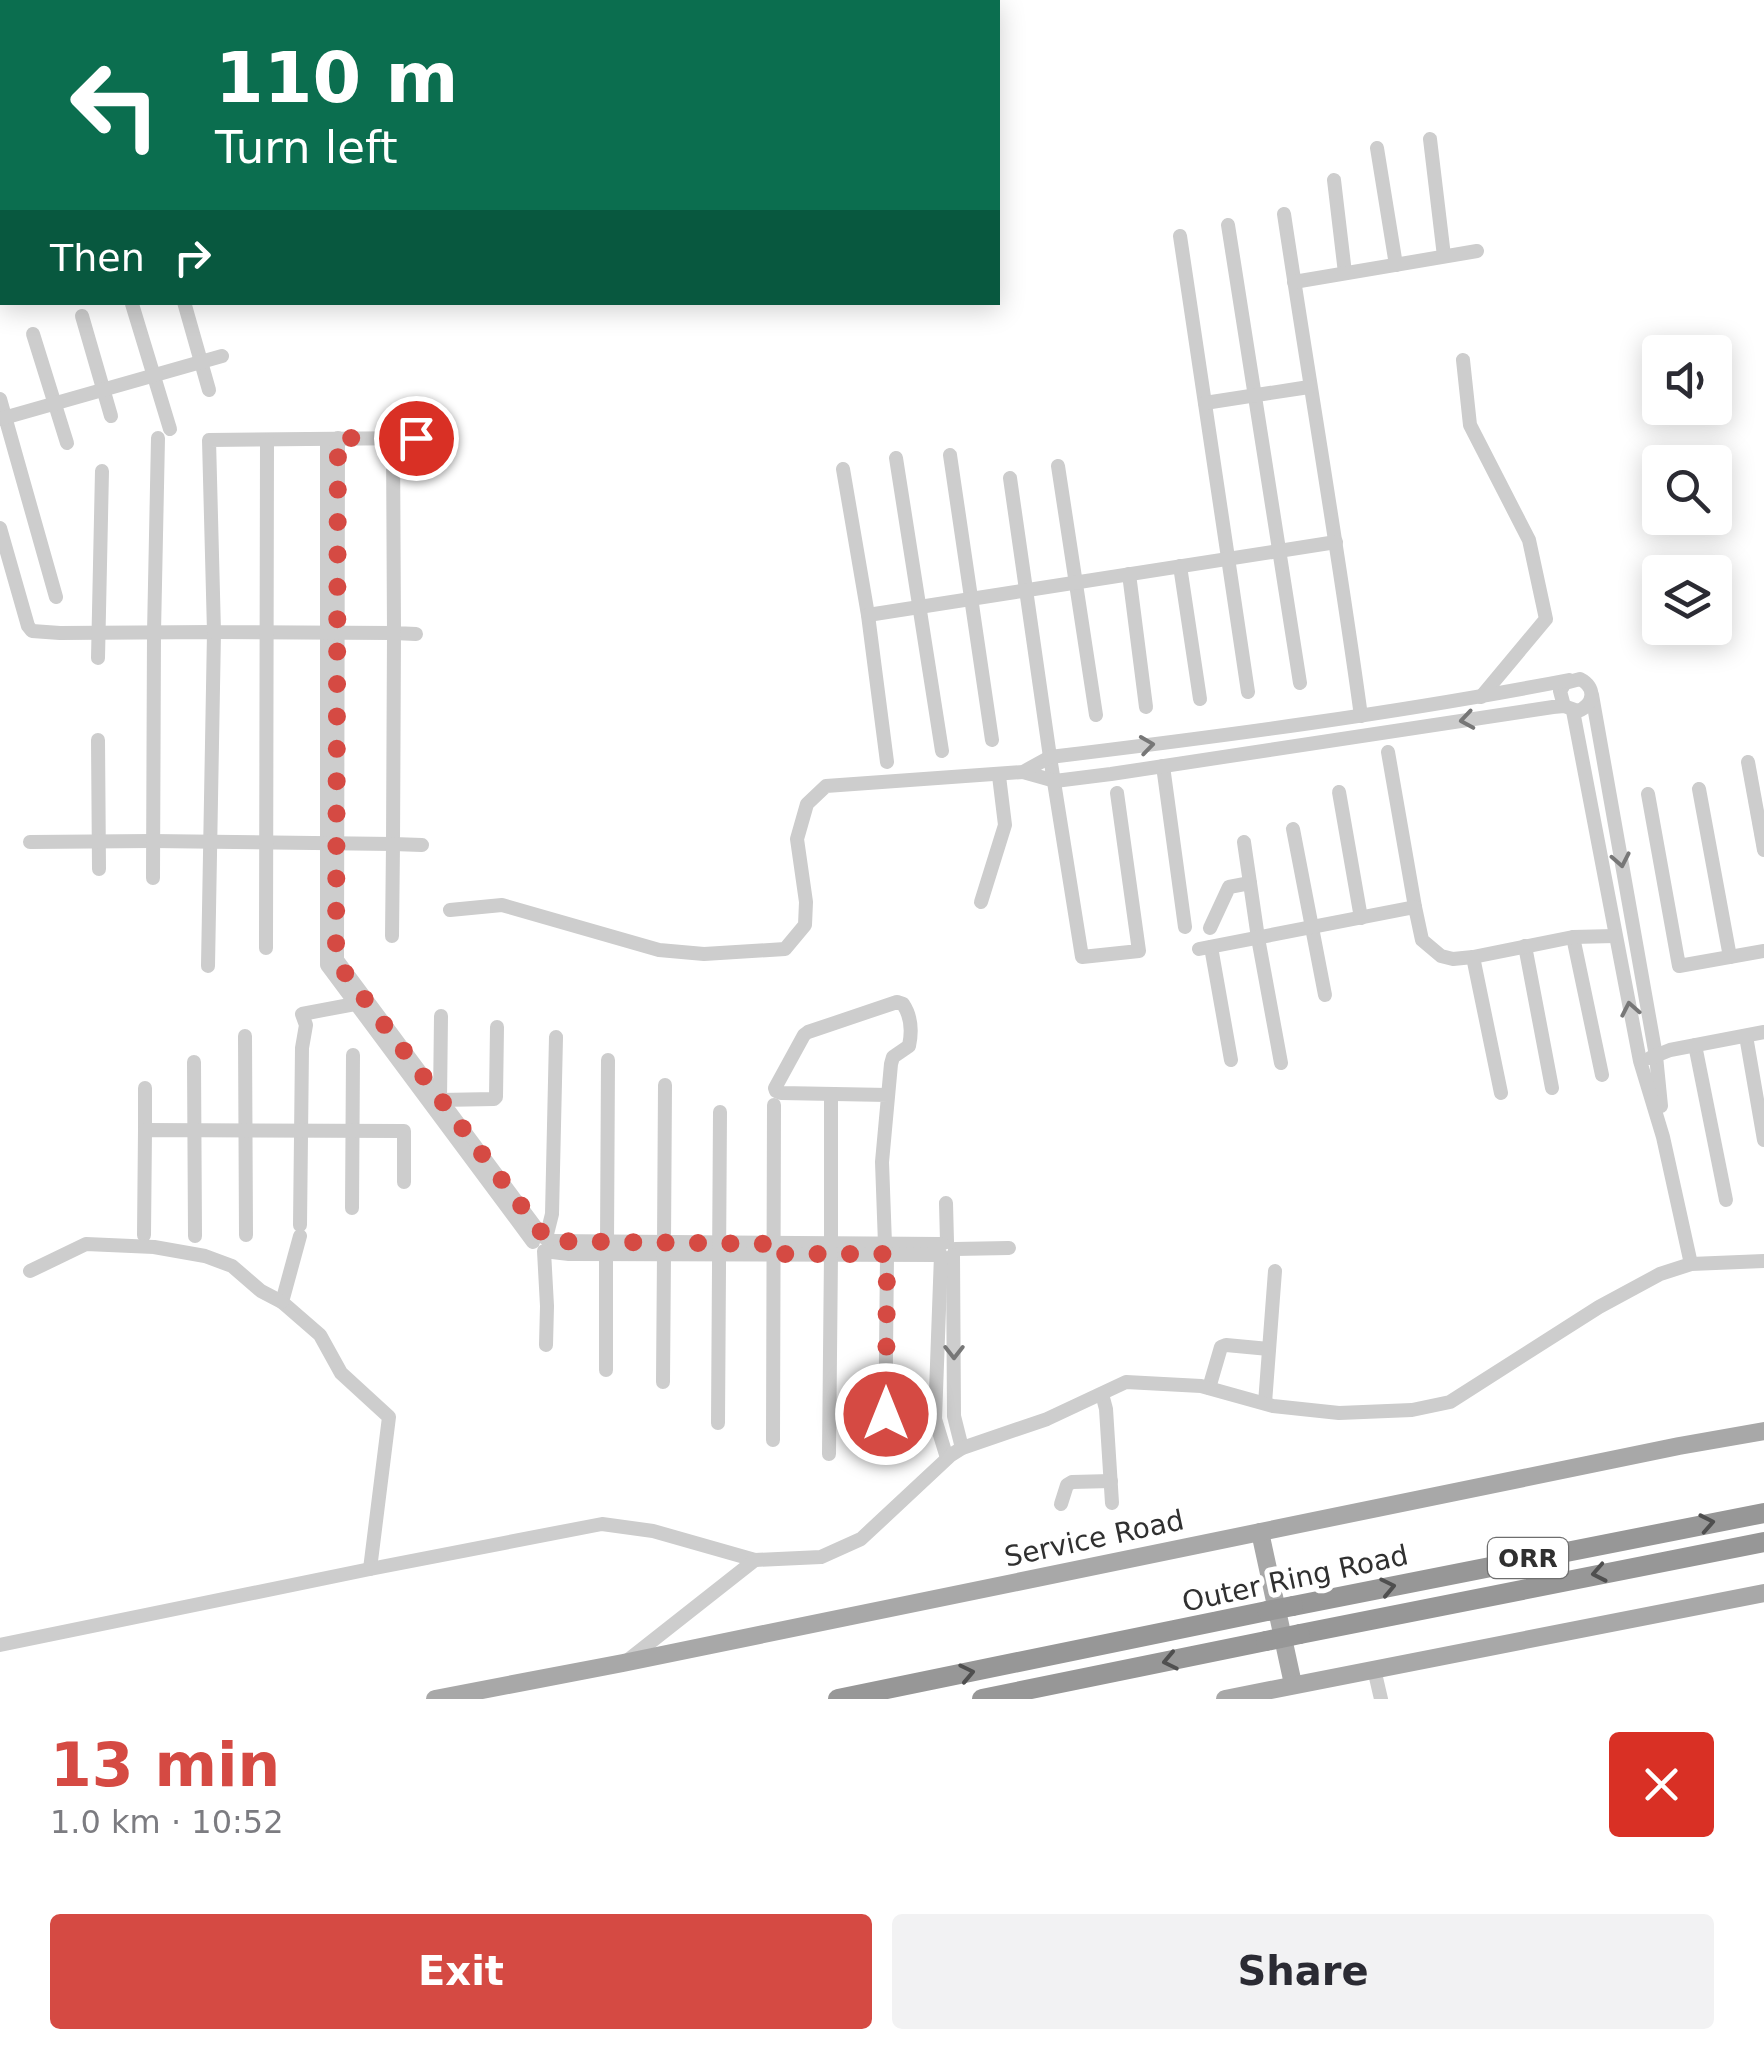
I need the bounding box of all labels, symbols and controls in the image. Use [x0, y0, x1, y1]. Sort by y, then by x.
text: 110 m [215, 37, 458, 119]
icon: left [50, 40, 180, 170]
text: Turn left [215, 121, 398, 174]
icon: right [165, 230, 220, 285]
text: Then [50, 236, 145, 280]
map controls [1642, 335, 1732, 645]
button: sound [1642, 335, 1732, 425]
pin [374, 396, 459, 481]
icon: arrive [389, 411, 444, 466]
button: search [1642, 445, 1732, 535]
button: layers [1642, 555, 1732, 645]
one-way arrow [1459, 709, 1476, 730]
one-way arrow [1138, 735, 1155, 756]
one-way arrow [1610, 852, 1631, 869]
one-way arrow [1620, 1000, 1641, 1017]
one-way arrow [943, 1345, 964, 1361]
position arrow [834, 1362, 938, 1466]
street label: Service Road [1001, 1503, 1187, 1574]
one-way arrow [1698, 1514, 1715, 1535]
street label: Outer Ring Road [1179, 1538, 1411, 1619]
road number: ORR [1488, 1538, 1568, 1578]
one-way arrow [1591, 1562, 1608, 1583]
one-way arrow [1379, 1577, 1396, 1598]
one-way arrow [1162, 1649, 1179, 1670]
one-way arrow [959, 1663, 976, 1684]
text: 13 min [50, 1730, 280, 1800]
button: close [1609, 1732, 1714, 1837]
text: 1.0 km · 10:52 [50, 1803, 284, 1841]
button: Exit [50, 1914, 872, 2029]
button: Share [892, 1914, 1714, 2029]

